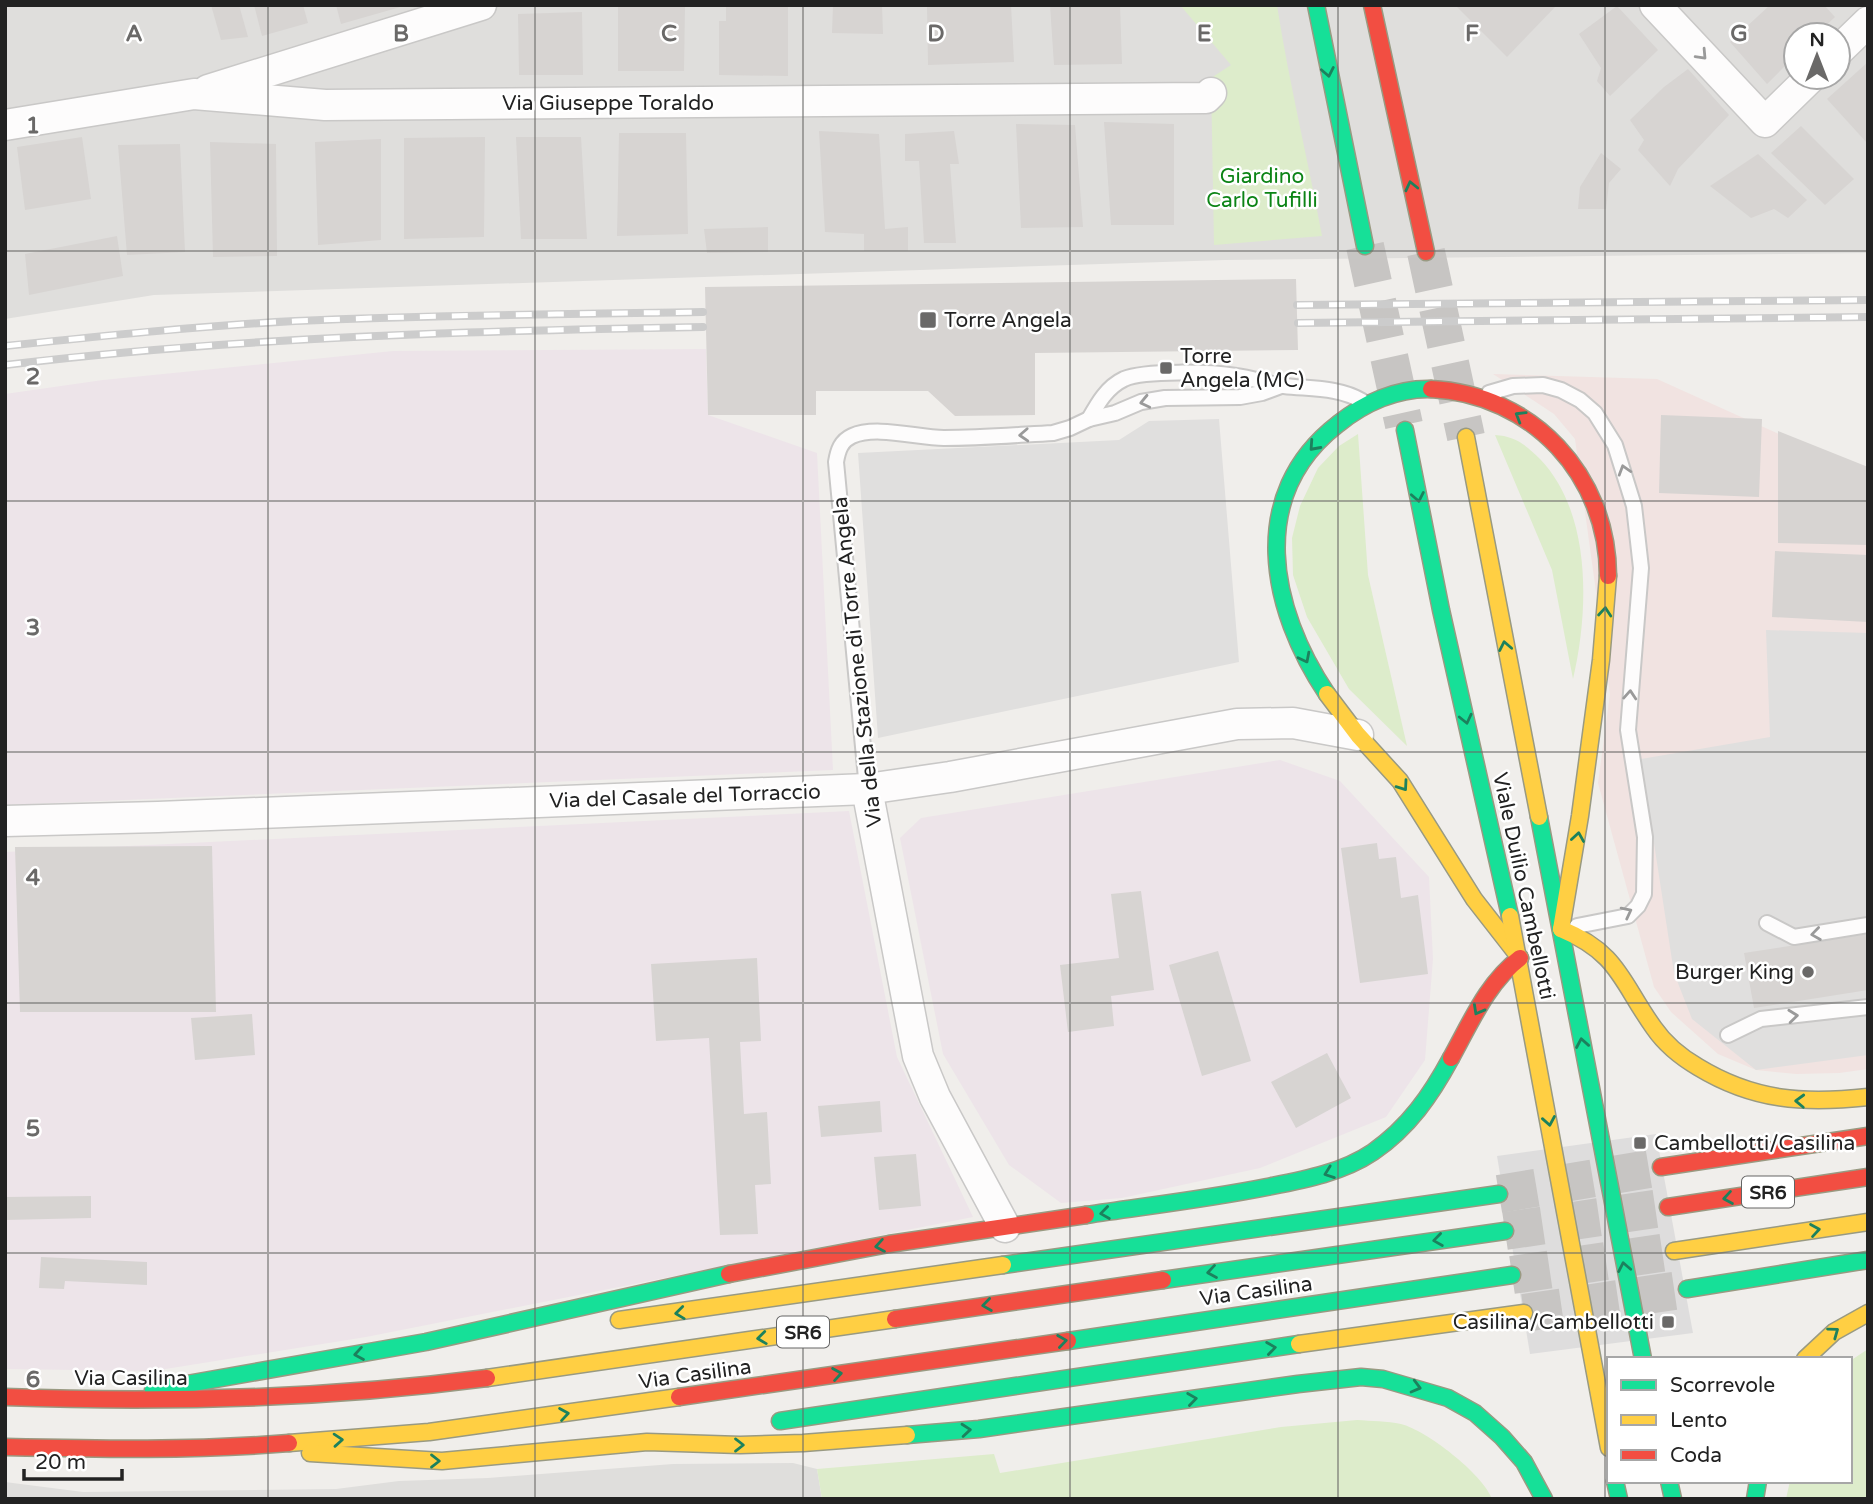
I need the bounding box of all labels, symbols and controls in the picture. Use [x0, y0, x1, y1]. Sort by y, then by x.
text: A [125, 20, 143, 48]
text: B [393, 20, 409, 48]
text: C [661, 20, 677, 48]
text: D [927, 20, 945, 48]
text: E [1197, 20, 1211, 48]
text: F [1465, 20, 1479, 48]
text: G [1730, 20, 1748, 48]
north arrow [1782, 21, 1852, 91]
text: N [1809, 29, 1825, 51]
one-way arrow [1694, 47, 1706, 60]
one-way arrow [1320, 66, 1335, 78]
street label: Via Giuseppe Toraldo [502, 91, 714, 116]
text: 1 [26, 112, 40, 140]
park label: Giardino Carlo Tufilli [1206, 164, 1318, 213]
one-way arrow [1405, 180, 1420, 192]
place label: Torre Angela [944, 308, 1072, 333]
marker: Torre Angela [918, 310, 938, 330]
place label: Torre Angela (MC) [1180, 344, 1304, 393]
marker: Torre Angela (MC) [1158, 360, 1174, 376]
text: 2 [26, 363, 40, 391]
one-way arrow [1139, 394, 1151, 408]
one-way arrow [1515, 411, 1528, 424]
one-way arrow [1018, 427, 1029, 442]
one-way arrow [1310, 438, 1323, 451]
one-way arrow [1617, 464, 1632, 476]
one-way arrow [1410, 490, 1425, 502]
street label: Via della Stazione di Torre Angela [828, 495, 887, 829]
one-way arrow [1597, 606, 1612, 617]
text: 3 [26, 614, 40, 642]
one-way arrow [1498, 640, 1513, 652]
one-way arrow [1296, 651, 1310, 663]
one-way arrow [1622, 689, 1637, 700]
one-way arrow [1458, 713, 1472, 725]
street label: Viale Duilio Cambellotti [1487, 770, 1560, 1002]
one-way arrow [1395, 778, 1407, 791]
street label: Via del Casale del Torraccio [549, 779, 821, 814]
one-way arrow [1570, 832, 1585, 843]
text: 4 [26, 864, 41, 892]
one-way arrow [1619, 907, 1632, 921]
one-way arrow [1810, 926, 1822, 941]
place label: Burger King [1675, 960, 1794, 985]
marker: Burger King [1800, 964, 1816, 980]
one-way arrow [1473, 1003, 1486, 1016]
one-way arrow [1787, 1009, 1798, 1024]
one-way arrow [1575, 1037, 1590, 1049]
one-way arrow [1794, 1093, 1805, 1108]
text: 5 [26, 1115, 40, 1143]
one-way arrow [1541, 1115, 1556, 1127]
place label: Cambellotti/Casilina [1654, 1131, 1855, 1156]
marker: Cambellotti/Casilina [1632, 1135, 1648, 1151]
one-way arrow [1323, 1164, 1335, 1178]
road number: SR6 [1742, 1176, 1794, 1208]
one-way arrow [1722, 1190, 1734, 1205]
one-way arrow [1099, 1205, 1111, 1220]
one-way arrow [1809, 1223, 1820, 1238]
one-way arrow [1432, 1232, 1443, 1247]
one-way arrow [874, 1238, 886, 1253]
one-way arrow [1618, 1261, 1633, 1273]
one-way arrow [1207, 1265, 1218, 1280]
street label: Via Casilina [1198, 1271, 1314, 1312]
one-way arrow [981, 1297, 993, 1312]
one-way arrow [674, 1305, 686, 1320]
place label: Casilina/Cambellotti [1453, 1310, 1654, 1335]
marker: Casilina/Cambellotti [1660, 1314, 1676, 1330]
road number: SR6 [777, 1316, 829, 1348]
one-way arrow [1826, 1328, 1839, 1340]
one-way arrow [756, 1330, 768, 1345]
one-way arrow [1056, 1334, 1068, 1349]
one-way arrow [1266, 1341, 1277, 1356]
one-way arrow [353, 1346, 365, 1361]
street label: Via Casilina [637, 1354, 753, 1395]
legend [1607, 1357, 1852, 1483]
text: 6 [26, 1366, 40, 1394]
street label: Via Casilina [74, 1366, 188, 1391]
one-way arrow [831, 1367, 843, 1382]
text: Scorrevole [1670, 1373, 1775, 1398]
one-way arrow [1410, 1379, 1422, 1393]
one-way arrow [1186, 1392, 1197, 1407]
one-way arrow [558, 1406, 569, 1421]
text: Lento [1670, 1408, 1727, 1433]
one-way arrow [961, 1423, 972, 1438]
one-way arrow [333, 1433, 344, 1448]
one-way arrow [735, 1437, 745, 1453]
scale bar [24, 1438, 122, 1482]
text: Coda [1670, 1443, 1722, 1468]
text: 20 m [35, 1450, 86, 1475]
one-way arrow [430, 1453, 441, 1468]

